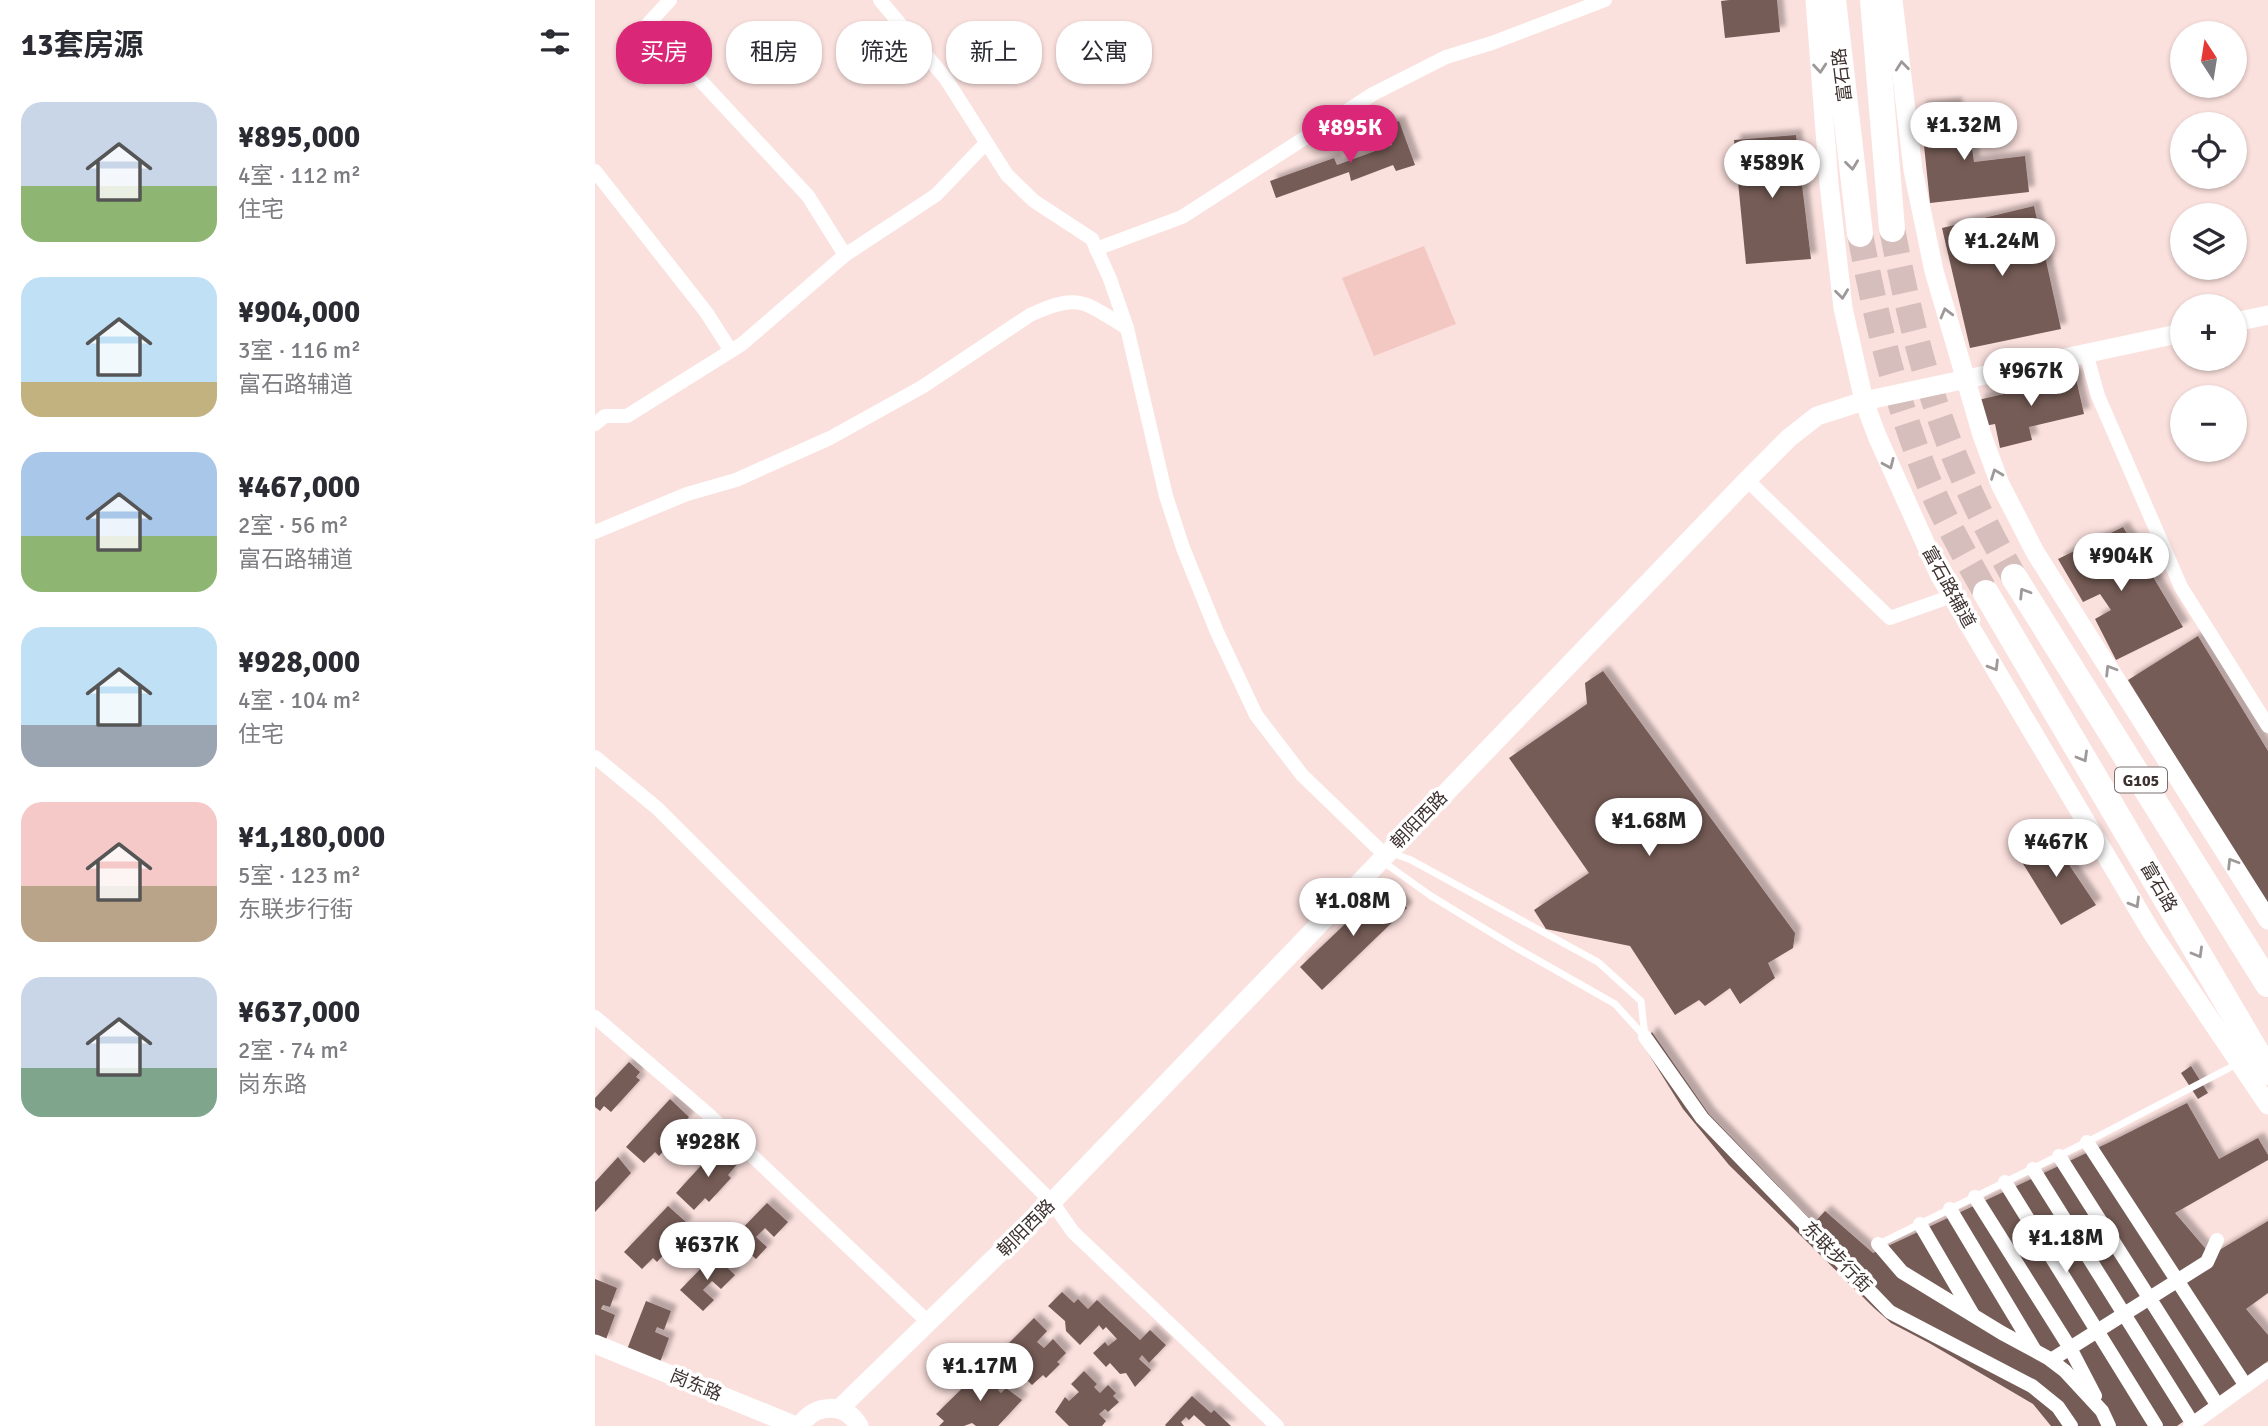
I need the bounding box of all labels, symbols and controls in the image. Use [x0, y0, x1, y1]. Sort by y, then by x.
chip: 买房 [616, 21, 712, 84]
chip: 租房 [726, 21, 822, 84]
chip: 筛选 [836, 21, 932, 84]
chip: 新上 [946, 21, 1042, 84]
chip: 公寓 [1056, 21, 1152, 84]
north arrow [2170, 21, 2247, 98]
map controls [2170, 21, 2247, 462]
icon: filters [536, 23, 574, 61]
text: 13套房源 [21, 27, 143, 64]
street label: 富石路 [1828, 47, 1856, 103]
one-way arrow [1894, 60, 1909, 71]
one-way arrow [1812, 63, 1827, 74]
pin: ¥1.32M [1907, 102, 2021, 162]
pin: ¥895K [1301, 106, 1399, 165]
text: ¥1.32M [1926, 110, 2002, 139]
button: locate [2170, 112, 2247, 189]
text: ¥895K [1318, 113, 1382, 142]
text: ¥895,000 [238, 119, 360, 156]
icon: home [77, 130, 161, 214]
pin: ¥589K [1723, 140, 1821, 200]
text: ¥589K [1740, 148, 1804, 177]
one-way arrow [1844, 160, 1859, 171]
text: 4室 · 112 m² [238, 161, 361, 190]
text: 住宅 [238, 195, 284, 224]
button: layers [2170, 203, 2247, 280]
pin: ¥1.24M [1945, 218, 2059, 278]
text: ¥1.24M [1964, 226, 2040, 255]
one-way arrow [1834, 289, 1849, 300]
text: ¥904,000 [238, 294, 360, 331]
button: + [2170, 294, 2247, 371]
icon: home [77, 305, 161, 389]
one-way arrow [1939, 307, 1954, 319]
text: 3室 · 116 m² [238, 336, 361, 365]
pin: ¥967K [1982, 348, 2080, 408]
text: ¥967K [1999, 356, 2063, 385]
text: 富石路辅道 [238, 370, 353, 399]
button: − [2170, 385, 2247, 462]
one-way arrow [1881, 457, 1895, 470]
one-way arrow [1991, 468, 2005, 480]
text: ¥467,000 [238, 469, 360, 506]
icon: home [77, 480, 161, 564]
text: 2室 · 56 m² [238, 511, 348, 540]
pin: ¥904K [2072, 534, 2170, 593]
text: ¥904K [2089, 541, 2153, 570]
street label: 富石路辅道 [1918, 542, 1980, 632]
text: 富石路辅道 [238, 545, 353, 574]
one-way arrow [2020, 588, 2033, 601]
text: ¥928,000 [238, 644, 360, 681]
icon: home [77, 655, 161, 739]
one-way arrow [1986, 658, 1999, 671]
one-way arrow [2105, 665, 2118, 678]
text: 4室 · 104 m² [238, 686, 361, 715]
text: 住宅 [238, 720, 284, 749]
one-way arrow [2075, 750, 2088, 763]
road number: G105 [2115, 768, 2167, 792]
street label: 朝阳西路 [1386, 786, 1452, 854]
pin: ¥1.68M [1592, 798, 1706, 858]
text: ¥1.68M [1611, 806, 1687, 835]
text: ¥1,180,000 [238, 819, 385, 856]
pin: ¥467K [2007, 820, 2105, 879]
text: ¥467K [2024, 827, 2088, 856]
icon: home [77, 830, 161, 914]
one-way arrow [2227, 857, 2240, 870]
street label: 富石路 [2136, 858, 2182, 916]
text: 5室 · 123 m² [238, 861, 361, 890]
pin: ¥1.08M [1296, 878, 1410, 938]
text: ¥1.08M [1315, 886, 1391, 915]
text: 东联步行街 [238, 895, 353, 924]
one-way arrow [2127, 896, 2140, 909]
one-way arrow [2190, 946, 2203, 959]
text: ¥637,000 [238, 994, 360, 1031]
icon: home [77, 1005, 161, 1089]
text: 2室 · 74 m² [238, 1036, 348, 1065]
text: 岗东路 [238, 1070, 307, 1099]
pin: ¥928K [659, 1120, 757, 1179]
text: ¥928K [676, 1127, 740, 1156]
street label: 朝阳西路 [993, 1195, 1059, 1261]
pin: ¥1.18M [2009, 1216, 2123, 1275]
street label: 东联步行街 [1798, 1217, 1876, 1297]
pin: ¥637K [658, 1222, 756, 1282]
text: ¥1.18M [2028, 1223, 2104, 1252]
text: ¥637K [675, 1230, 739, 1259]
pin: ¥1.17M [923, 1344, 1037, 1403]
text: ¥1.17M [942, 1351, 1018, 1380]
street label: 岗东路 [667, 1365, 725, 1405]

